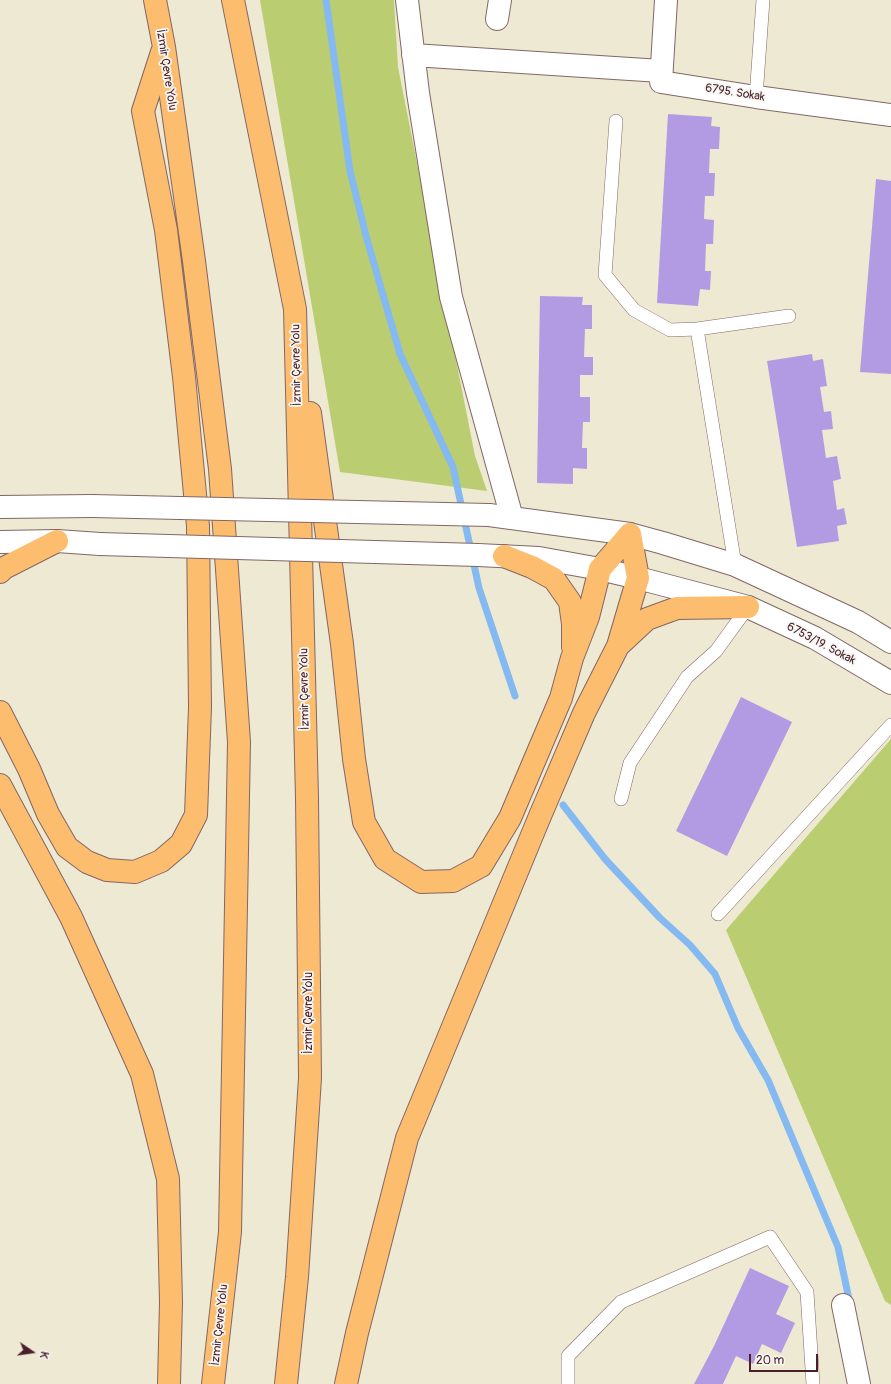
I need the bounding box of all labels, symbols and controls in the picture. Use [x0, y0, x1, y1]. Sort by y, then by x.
street label: İzmir Çevre Yolu [152, 28, 180, 112]
street label: 6795. Sokak [704, 81, 766, 105]
street label: İzmir Çevre Yolu [289, 324, 305, 406]
street label: 6753/19. Sokak [784, 620, 858, 668]
street label: İzmir Çevre Yolu [297, 648, 313, 730]
street label: İzmir Çevre Yolu [302, 972, 316, 1054]
street label: İzmir Çevre Yolu [209, 1284, 231, 1366]
north arrow [12, 1332, 52, 1372]
scale bar [751, 1346, 820, 1372]
text: K [37, 1350, 51, 1360]
text: 20 m [756, 1353, 784, 1368]

